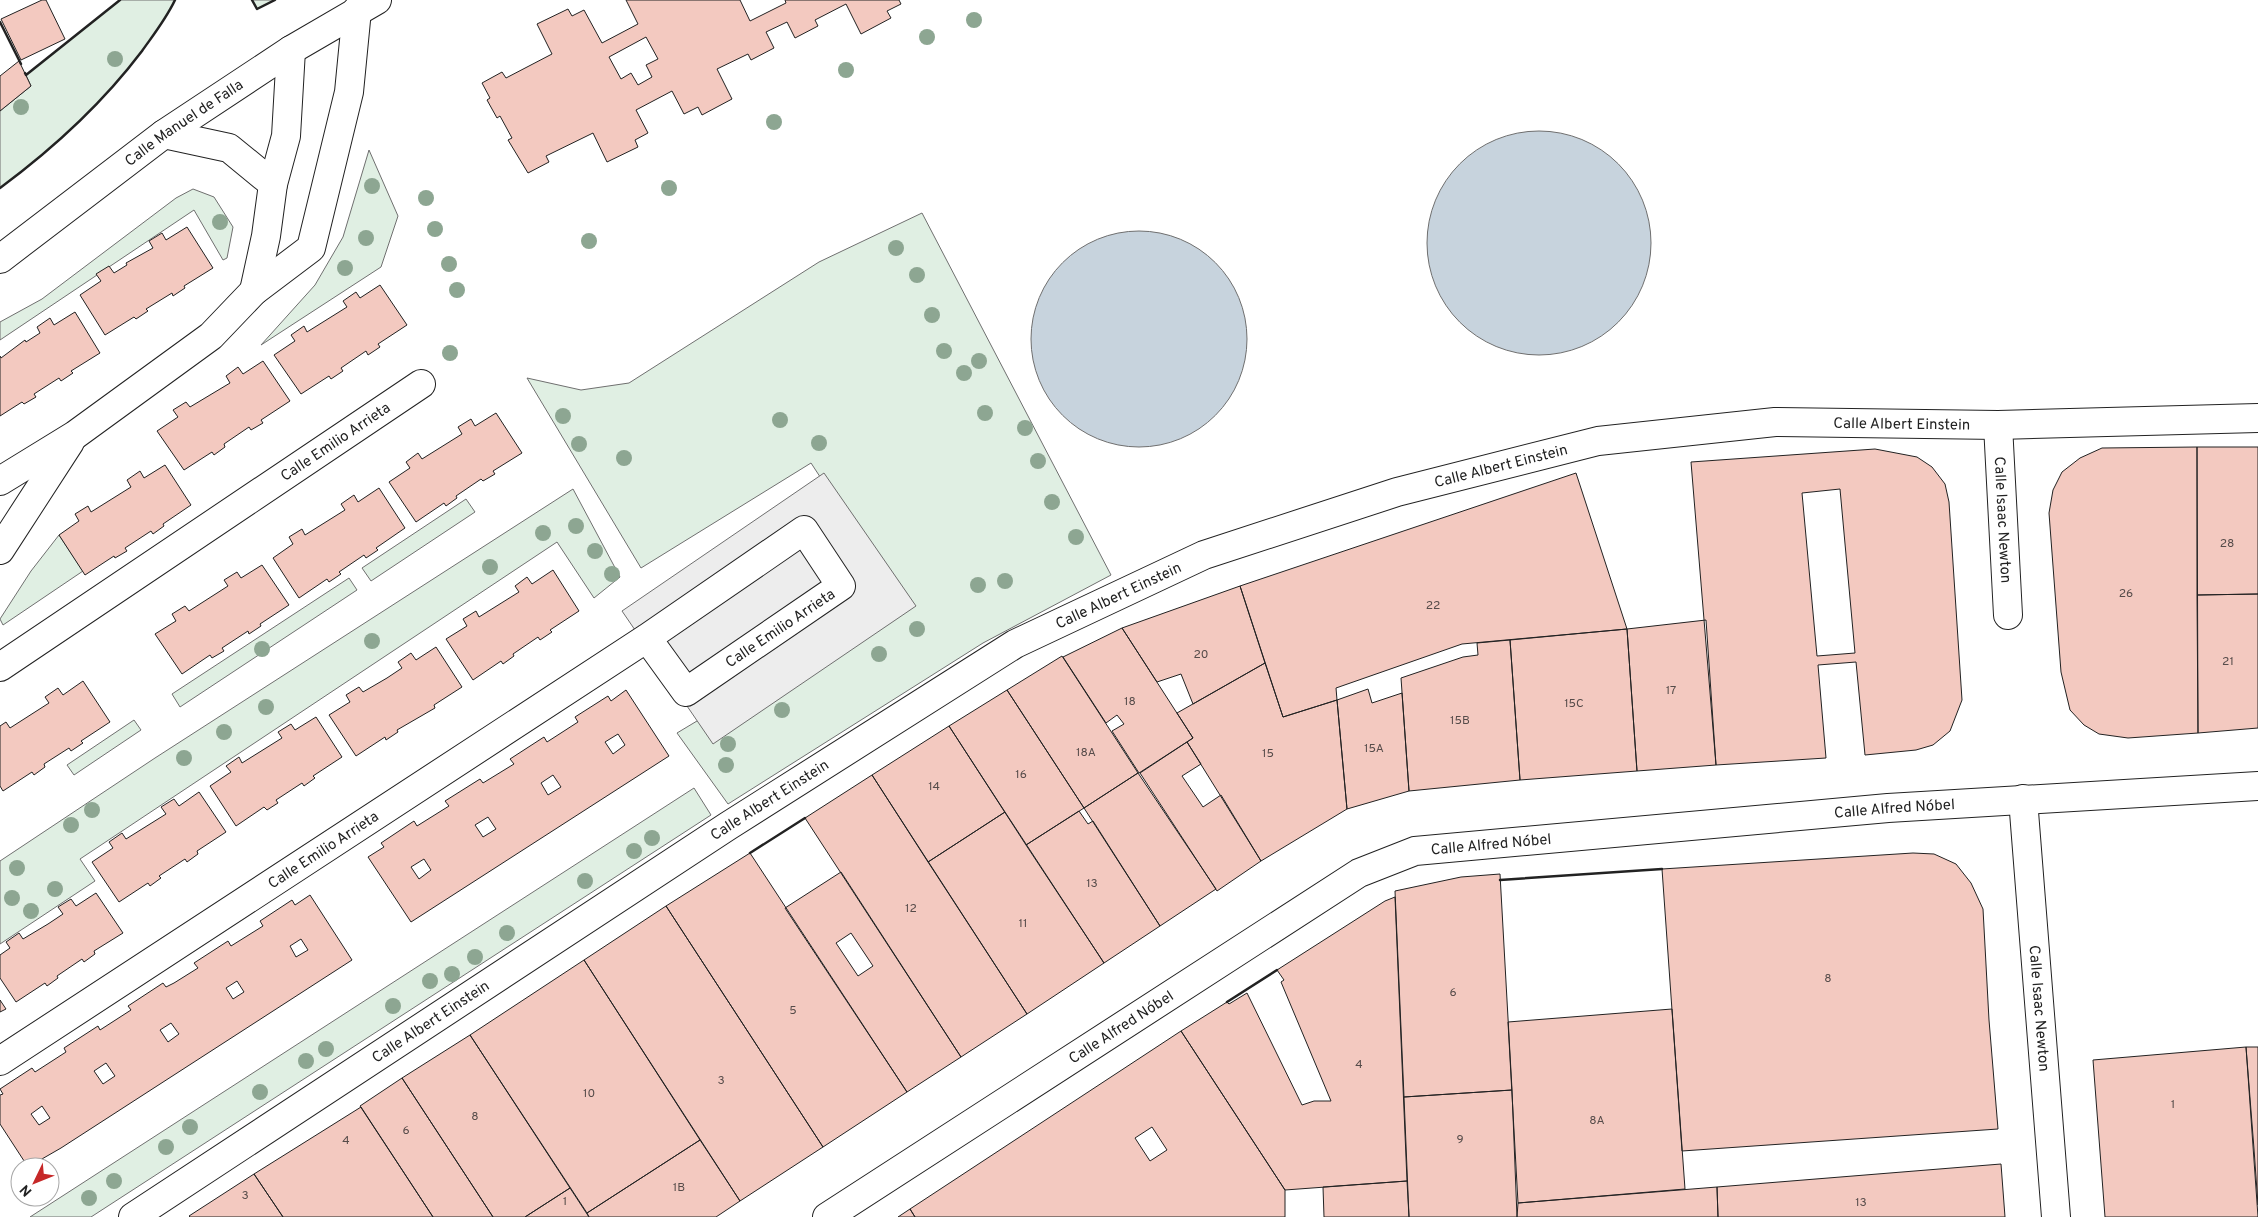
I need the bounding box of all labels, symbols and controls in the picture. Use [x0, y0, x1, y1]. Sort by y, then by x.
street label: Calle Manuel de Falla [122, 76, 248, 171]
street label: Calle Emilio Arrieta [278, 399, 395, 487]
street label: Calle Albert Einstein [1833, 415, 1970, 436]
street label: Calle Albert Einstein [1433, 441, 1570, 493]
street label: Calle Isaac Newton [1989, 456, 2014, 584]
house number: 28 [2220, 536, 2234, 552]
street label: Calle Albert Einstein [1053, 559, 1185, 634]
street label: Calle Emilio Arrieta [722, 585, 839, 673]
house number: 26 [2119, 586, 2133, 602]
house number: 22 [1426, 598, 1440, 614]
house number: 20 [1193, 647, 1209, 663]
house number: 21 [2222, 654, 2234, 670]
house number: 17 [1666, 683, 1676, 699]
house number: 18 [1124, 694, 1136, 710]
house number: 15C [1564, 696, 1584, 712]
house number: 15B [1450, 713, 1470, 729]
house number: 15A [1364, 741, 1384, 757]
house number: 18A [1076, 745, 1096, 761]
house number: 15 [1262, 746, 1274, 762]
street label: Calle Albert Einstein [707, 756, 833, 846]
house number: 16 [1015, 767, 1027, 783]
house number: 14 [928, 779, 940, 795]
street label: Calle Alfred Nóbel [1833, 796, 1955, 824]
street label: Calle Emilio Arrieta [265, 808, 383, 894]
street label: Calle Alfred Nóbel [1430, 831, 1552, 861]
house number: 13 [1086, 876, 1098, 892]
house number: 12 [905, 901, 917, 917]
house number: 11 [1019, 916, 1027, 932]
street label: Calle Isaac Newton [2024, 945, 2052, 1072]
house number: 8 [1824, 971, 1832, 987]
street label: Calle Albert Einstein [369, 977, 494, 1068]
house number: 6 [1449, 985, 1457, 1001]
street label: Calle Alfred Nóbel [1066, 987, 1178, 1069]
house number: 5 [789, 1003, 797, 1019]
house number: 4 [1355, 1057, 1363, 1073]
house number: 3 [717, 1073, 725, 1089]
house number: 10 [583, 1086, 595, 1102]
house number: 1 [2171, 1097, 2175, 1113]
house number: 8 [471, 1109, 479, 1125]
house number: 8A [1589, 1113, 1605, 1129]
house number: 6 [402, 1123, 410, 1139]
house number: 9 [1456, 1132, 1464, 1148]
house number: 4 [342, 1133, 350, 1149]
north arrow [10, 1157, 60, 1207]
text: N [17, 1180, 36, 1199]
house number: 1B [673, 1180, 685, 1196]
house number: 3 [241, 1188, 249, 1204]
house number: 1 [563, 1194, 567, 1210]
house number: 13 [1855, 1195, 1867, 1211]

